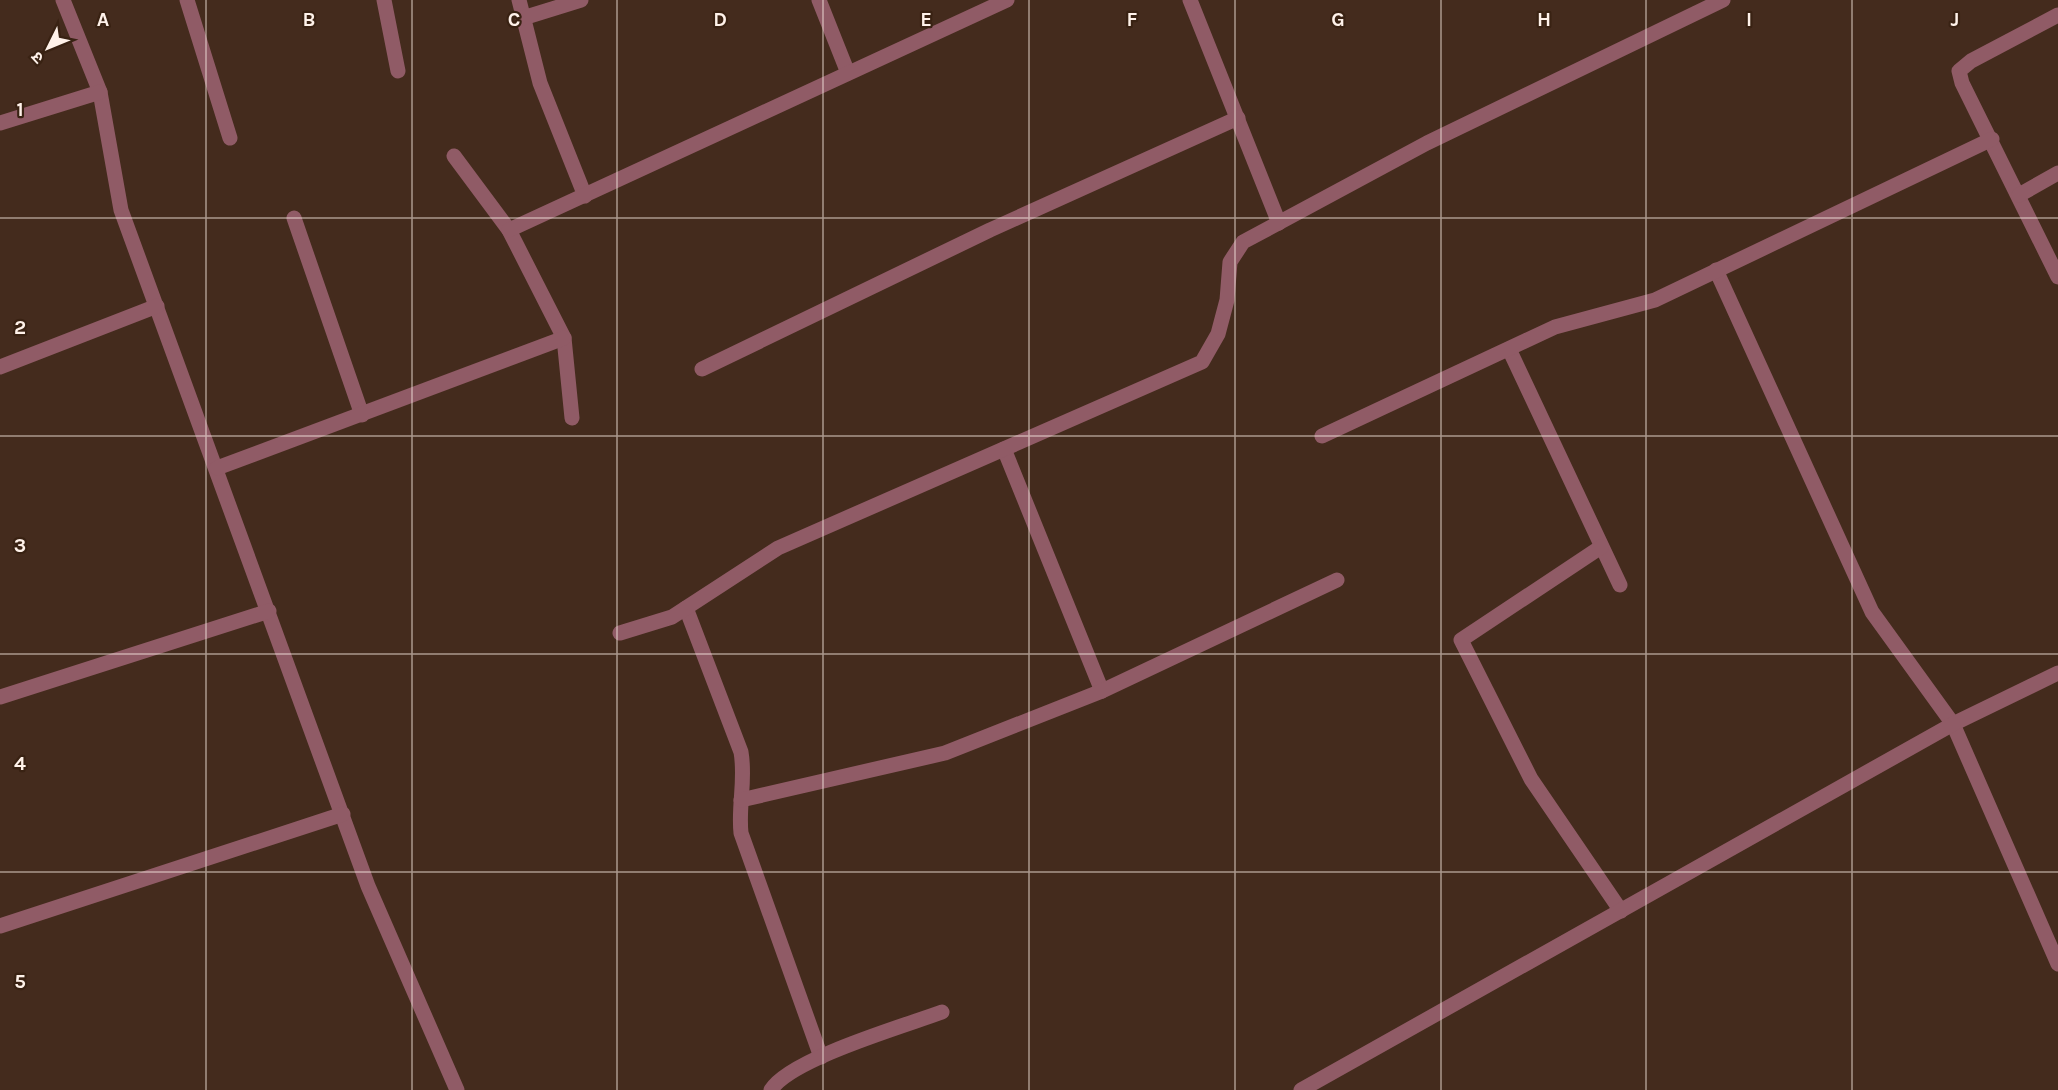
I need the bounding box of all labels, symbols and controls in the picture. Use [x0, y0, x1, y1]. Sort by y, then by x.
text: A [97, 8, 110, 31]
text: B [303, 8, 315, 31]
text: C [508, 8, 520, 31]
text: D [713, 8, 727, 31]
text: E [920, 8, 932, 31]
text: F [1127, 8, 1138, 31]
text: G [1331, 8, 1345, 31]
text: H [1537, 8, 1551, 31]
text: I [1746, 8, 1752, 31]
text: J [1951, 8, 1959, 31]
north arrow [18, 18, 78, 78]
text: उ [27, 48, 48, 68]
text: 1 [16, 98, 24, 121]
text: 2 [14, 316, 26, 339]
text: 3 [14, 534, 26, 557]
text: 4 [14, 752, 26, 775]
text: 5 [14, 970, 26, 993]

